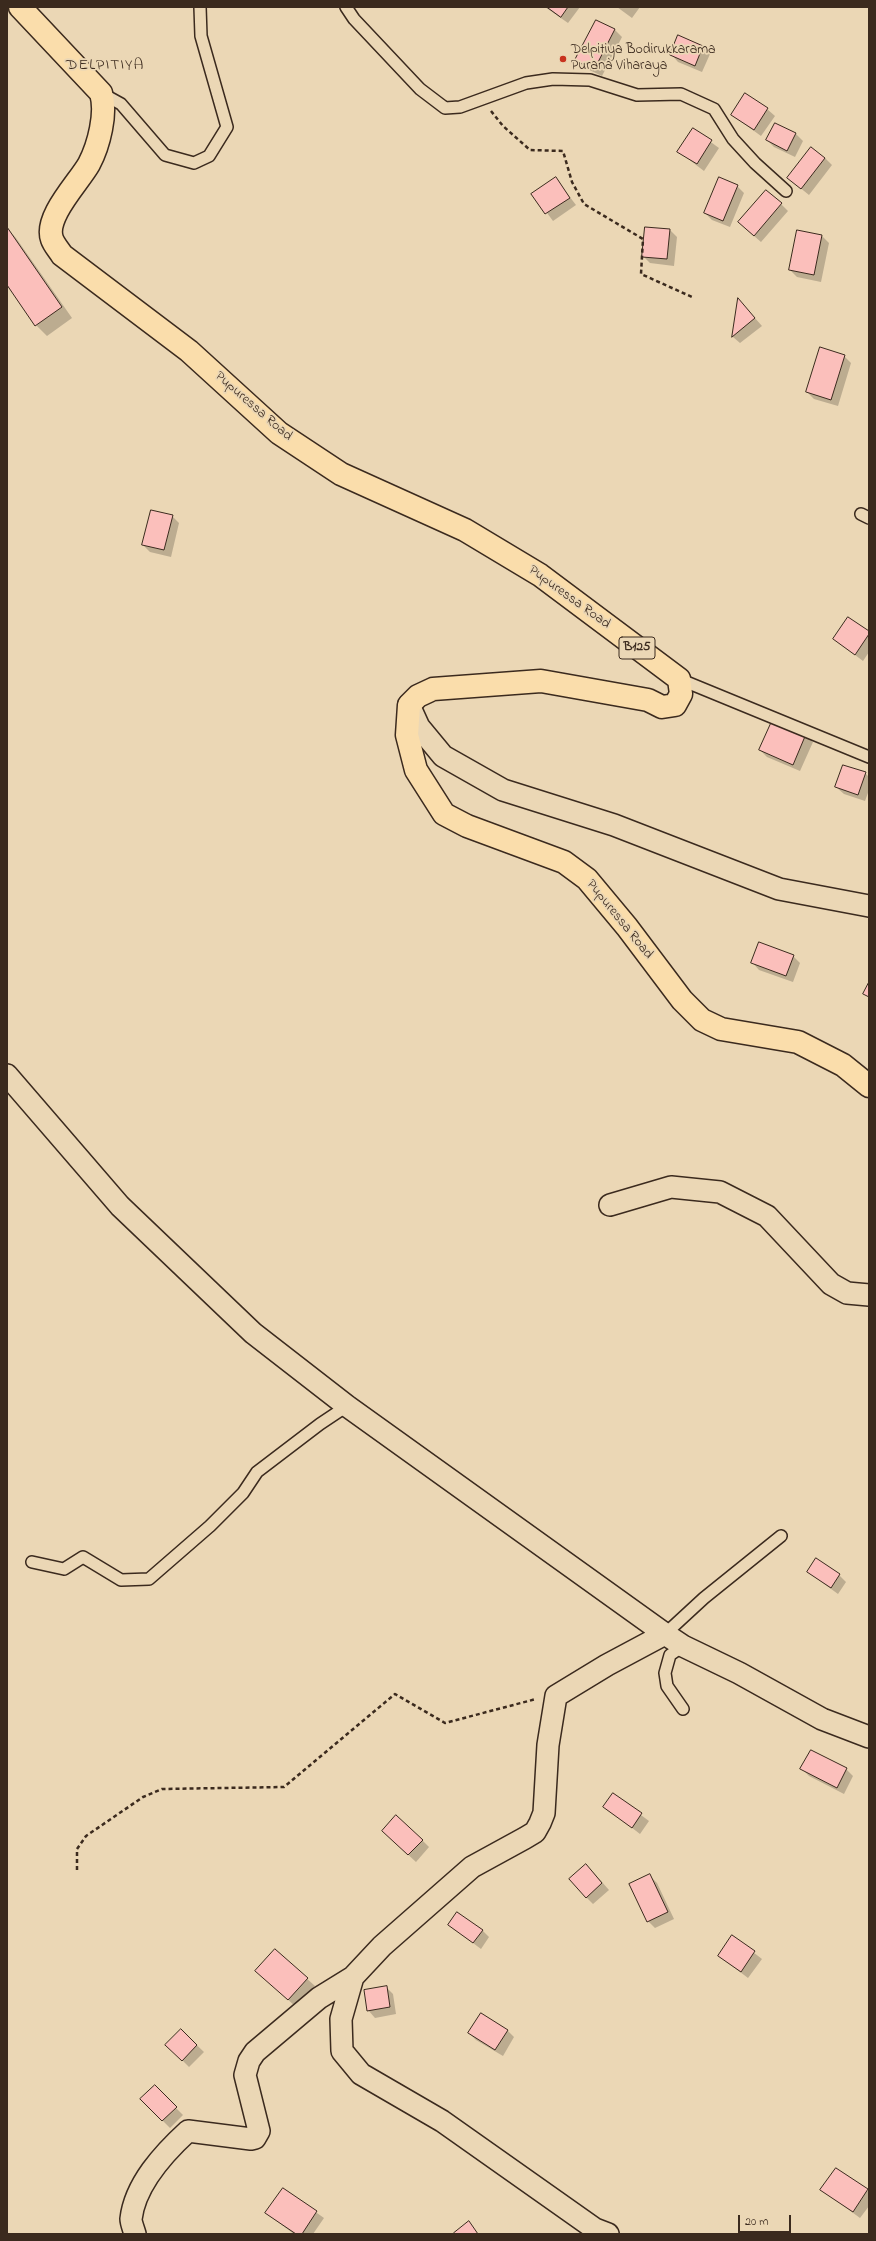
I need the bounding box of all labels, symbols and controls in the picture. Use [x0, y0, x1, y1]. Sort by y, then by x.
place label: Delpitiya Bodirukkarama Purana Viharaya [571, 43, 716, 76]
marker: Delpitiya Bodirukkarama Purana Viharaya [558, 54, 568, 64]
district label: DELPITIYA [66, 56, 144, 76]
street label: Pupuressa Road [211, 369, 295, 445]
street label: Pupuressa Road [525, 563, 613, 633]
road number: B125 [619, 637, 655, 659]
street label: Pupuressa Road [582, 877, 656, 963]
scale bar [740, 2207, 793, 2233]
text: 20 m [745, 2213, 768, 2231]

